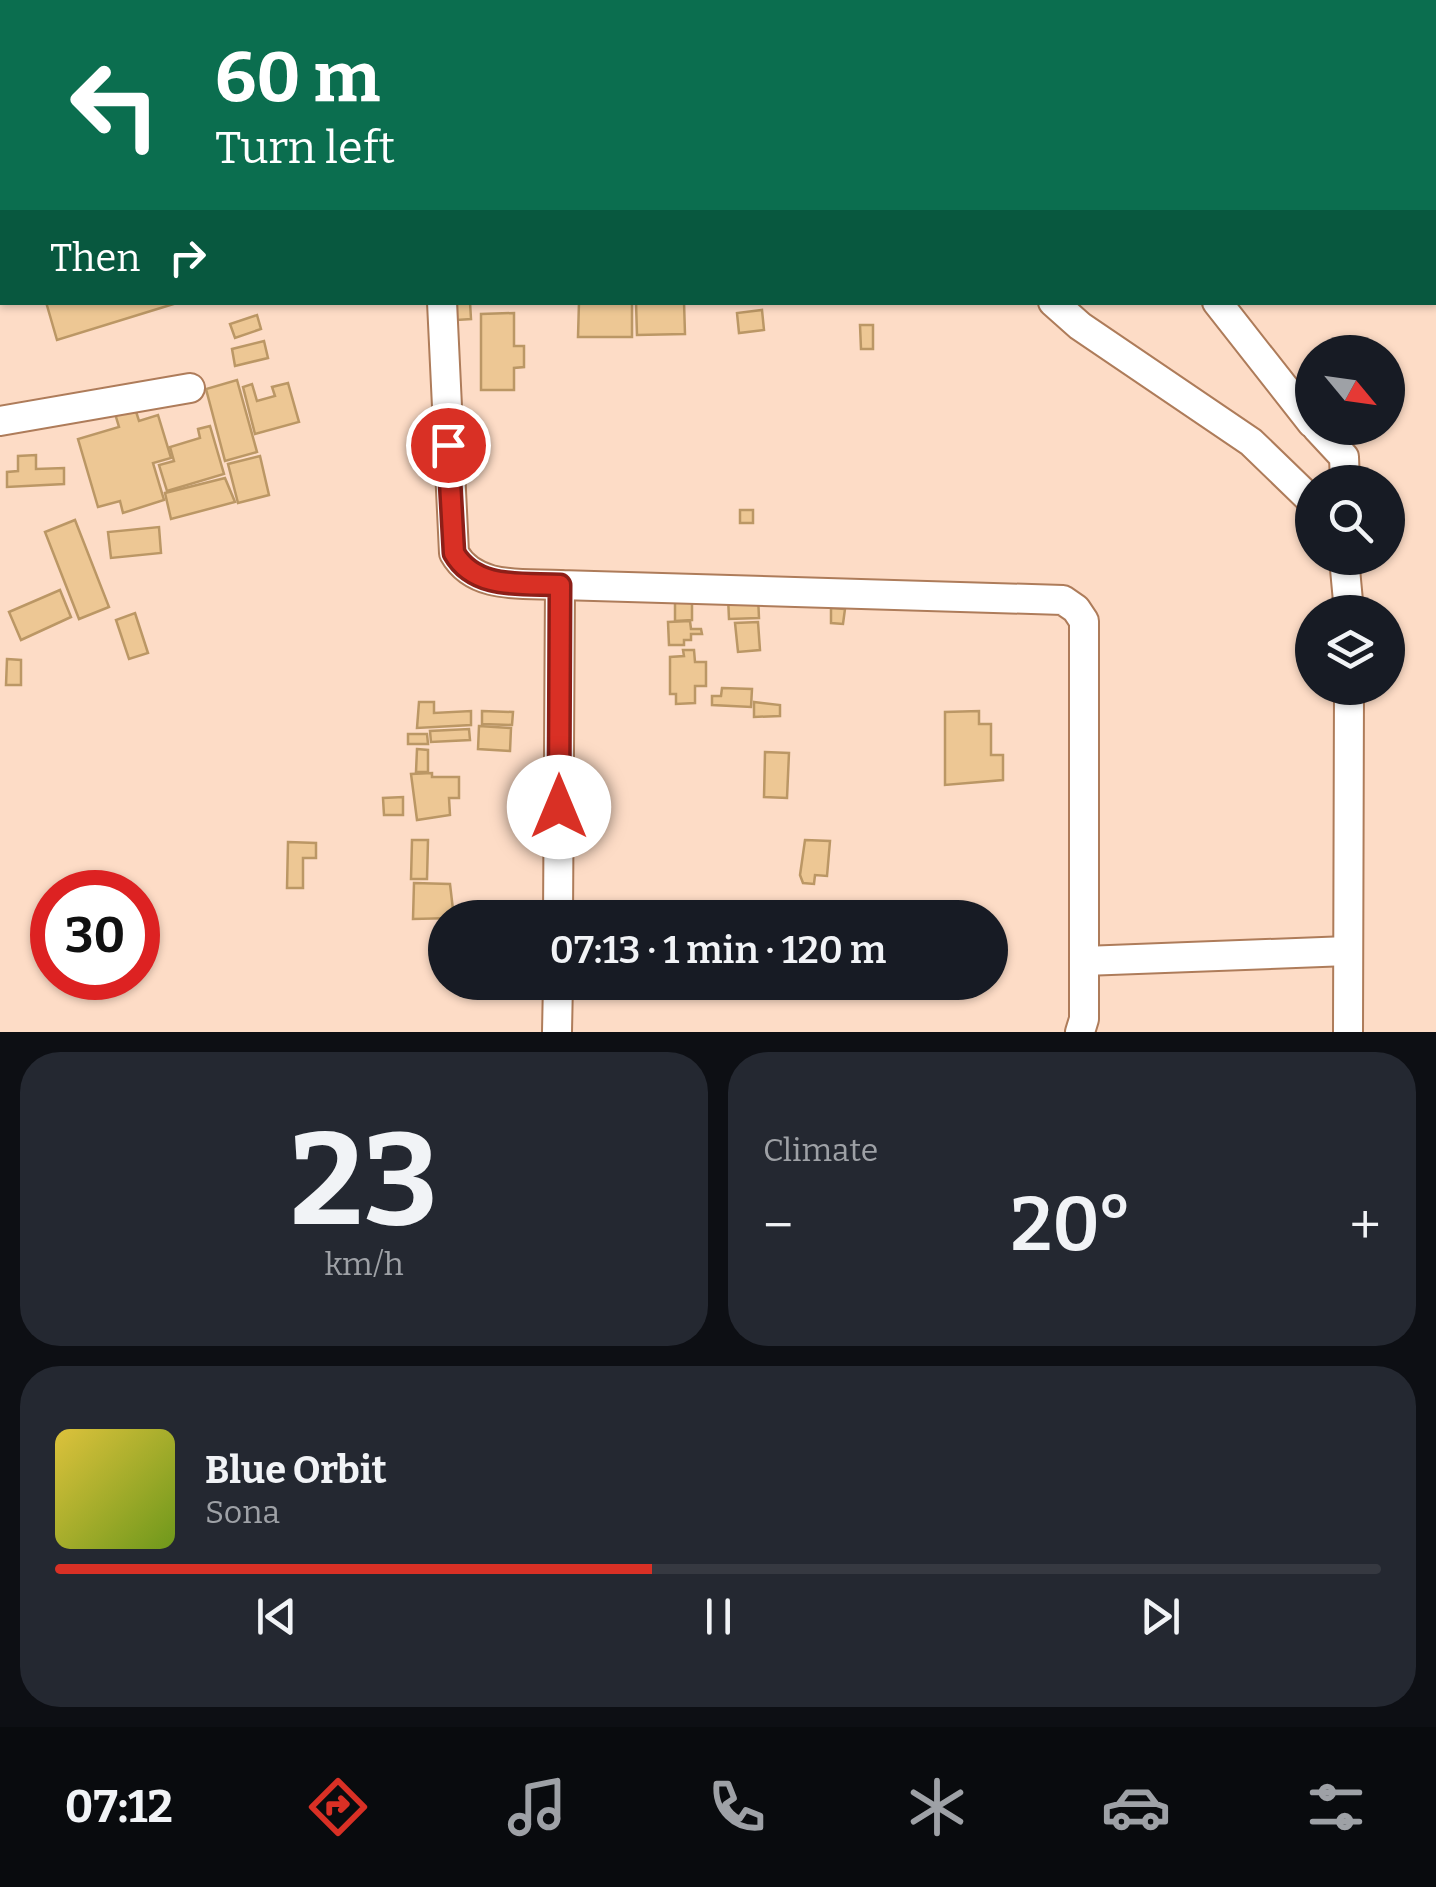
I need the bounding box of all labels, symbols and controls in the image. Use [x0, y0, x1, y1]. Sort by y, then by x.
text: 60 m [215, 36, 380, 120]
icon: left [50, 40, 180, 170]
text: Turn left [215, 121, 395, 175]
icon: right [160, 230, 215, 285]
text: Then [50, 235, 140, 281]
north arrow [1295, 335, 1405, 445]
map controls [1295, 335, 1405, 705]
pin [406, 403, 491, 488]
icon: arrive [421, 418, 476, 473]
button: search [1295, 465, 1405, 575]
button: layers [1295, 595, 1405, 705]
position arrow [507, 755, 611, 859]
speed limit sign: 30 [30, 870, 160, 1000]
text: 07:13 · 1 min · 120 m [550, 927, 886, 973]
text: 23 [290, 1102, 438, 1258]
text: Climate [763, 1131, 878, 1169]
text: 20° [1011, 1180, 1132, 1270]
text: − [763, 1193, 793, 1259]
text: + [1350, 1193, 1381, 1259]
text: km/h [324, 1245, 404, 1283]
text: Blue Orbit [205, 1447, 387, 1493]
text: Sona [205, 1493, 280, 1531]
icon: previous [249, 1589, 304, 1644]
icon: pause [691, 1589, 746, 1644]
icon: next [1133, 1589, 1188, 1644]
icon: directions [303, 1772, 373, 1842]
icon: music [502, 1772, 572, 1842]
icon: phone [702, 1772, 772, 1842]
icon: climate [902, 1772, 972, 1842]
icon: car [1101, 1772, 1171, 1842]
icon: filters [1301, 1772, 1371, 1842]
text: 07:12 [65, 1780, 173, 1834]

